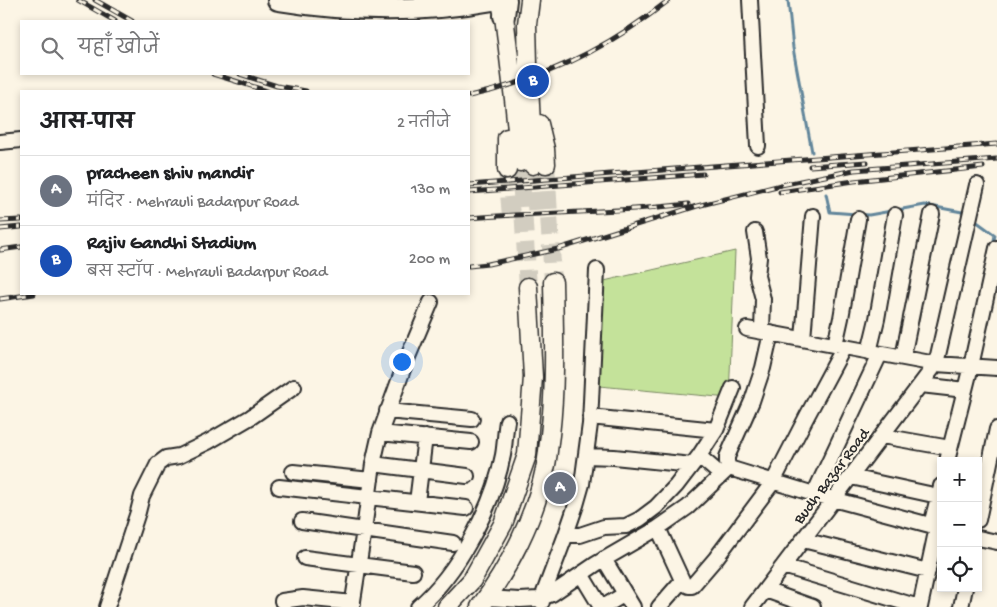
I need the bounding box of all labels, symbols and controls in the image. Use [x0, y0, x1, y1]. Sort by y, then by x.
search box [20, 20, 470, 75]
icon: search [38, 34, 66, 62]
text: यहाँ खोजें [78, 38, 159, 61]
pin: B [517, 62, 549, 100]
text: आस-पास [40, 112, 134, 137]
text: 2 नतीजे [397, 115, 450, 134]
text: pracheen shiv mandir [87, 163, 253, 186]
text: A [51, 181, 61, 200]
text: 130 m [411, 181, 450, 200]
text: मंदिर · Mehrauli Badarpur Road [87, 194, 298, 213]
text: Rajiv Gandhi Stadium [87, 233, 256, 256]
text: B [52, 251, 60, 270]
text: 200 m [409, 251, 450, 270]
text: बस स्टॉप · Mehrauli Badarpur Road [87, 264, 327, 283]
your location [389, 349, 415, 375]
street label: Budh Bazar Road [790, 424, 876, 529]
map controls [937, 457, 982, 592]
button: + [937, 457, 982, 502]
pin: A [544, 469, 576, 507]
button: − [937, 502, 982, 547]
button: locate [937, 547, 982, 592]

